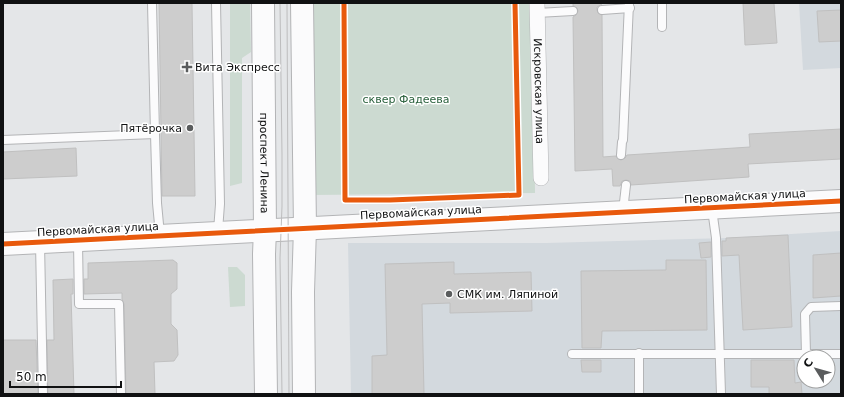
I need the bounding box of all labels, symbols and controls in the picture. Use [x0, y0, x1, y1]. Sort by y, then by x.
street label: Искровская улица [531, 38, 546, 144]
place label: Вита Экспресс [195, 61, 280, 74]
marker: Вита Экспресс [182, 62, 192, 72]
park label: сквер Фадеева [363, 93, 450, 106]
street label: проспект Ленина [257, 112, 271, 214]
place label: Пятёрочка [120, 122, 182, 135]
marker: Пятёрочка [185, 123, 195, 133]
street label: Первомайская улица [684, 187, 806, 206]
street label: Первомайская улица [360, 203, 482, 222]
street label: Первомайская улица [37, 220, 159, 239]
place label: СМК им. Ляпиной [457, 288, 558, 301]
marker: СМК им. Ляпиной [444, 289, 454, 299]
north arrow [796, 349, 836, 389]
text: С [801, 356, 816, 370]
scale bar [10, 363, 121, 389]
text: 50 m [16, 370, 47, 384]

